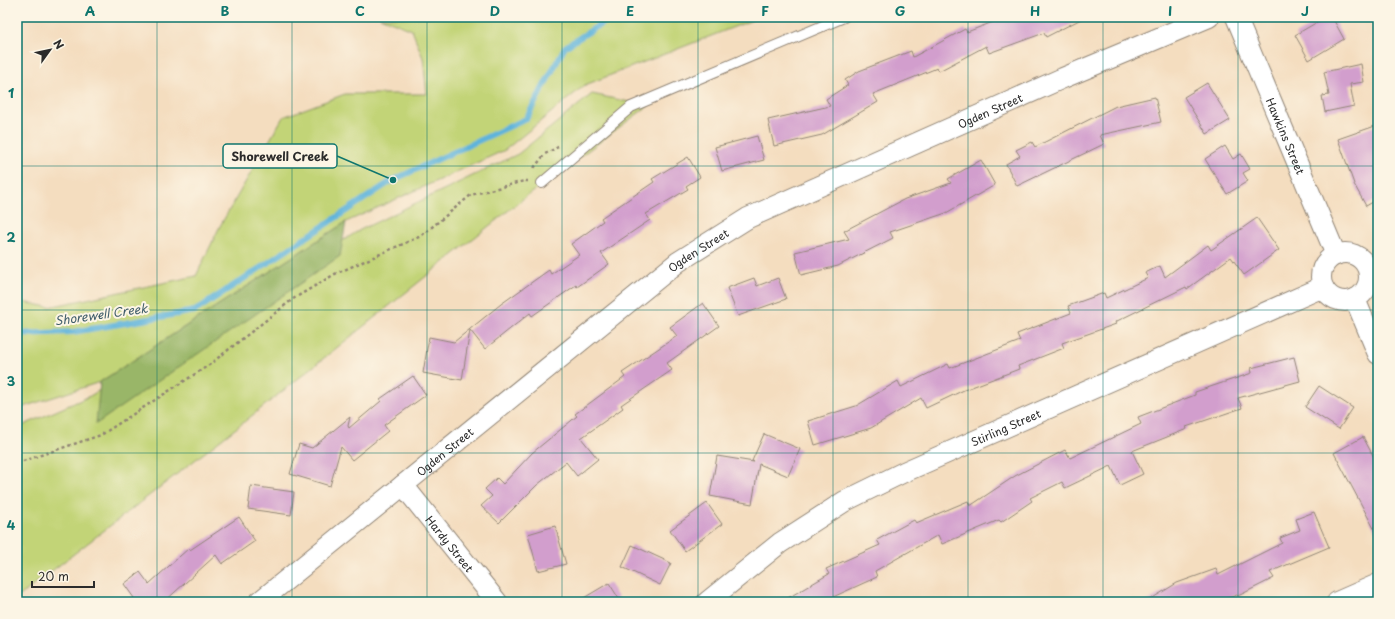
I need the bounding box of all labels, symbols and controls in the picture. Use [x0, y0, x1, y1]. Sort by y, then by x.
text: A [85, 1, 95, 20]
text: B [221, 1, 230, 20]
text: C [355, 1, 365, 20]
text: D [490, 1, 500, 20]
text: E [626, 1, 634, 20]
text: F [761, 1, 769, 20]
text: G [895, 1, 905, 20]
text: H [1030, 1, 1040, 20]
text: I [1168, 1, 1172, 20]
text: J [1301, 1, 1309, 20]
north arrow [30, 30, 70, 70]
text: N [49, 36, 68, 53]
text: 1 [8, 83, 14, 102]
street label: Ogden Street [955, 88, 1025, 132]
street label: Hawkins Street [1262, 95, 1310, 177]
callout: Shorewell Creek [223, 144, 337, 168]
text: Shorewell Creek [231, 147, 329, 165]
street label: Ogden Street [664, 224, 732, 276]
text: 2 [6, 227, 16, 246]
water label: Shorewell Creek [53, 298, 149, 329]
text: 3 [7, 371, 16, 390]
street label: Stirling Street [968, 404, 1044, 450]
street label: Ogden Street [412, 423, 477, 480]
street label: Hardy Street [422, 511, 478, 576]
text: 4 [7, 515, 16, 534]
scale bar [32, 563, 94, 589]
text: 20 m [38, 567, 69, 585]

